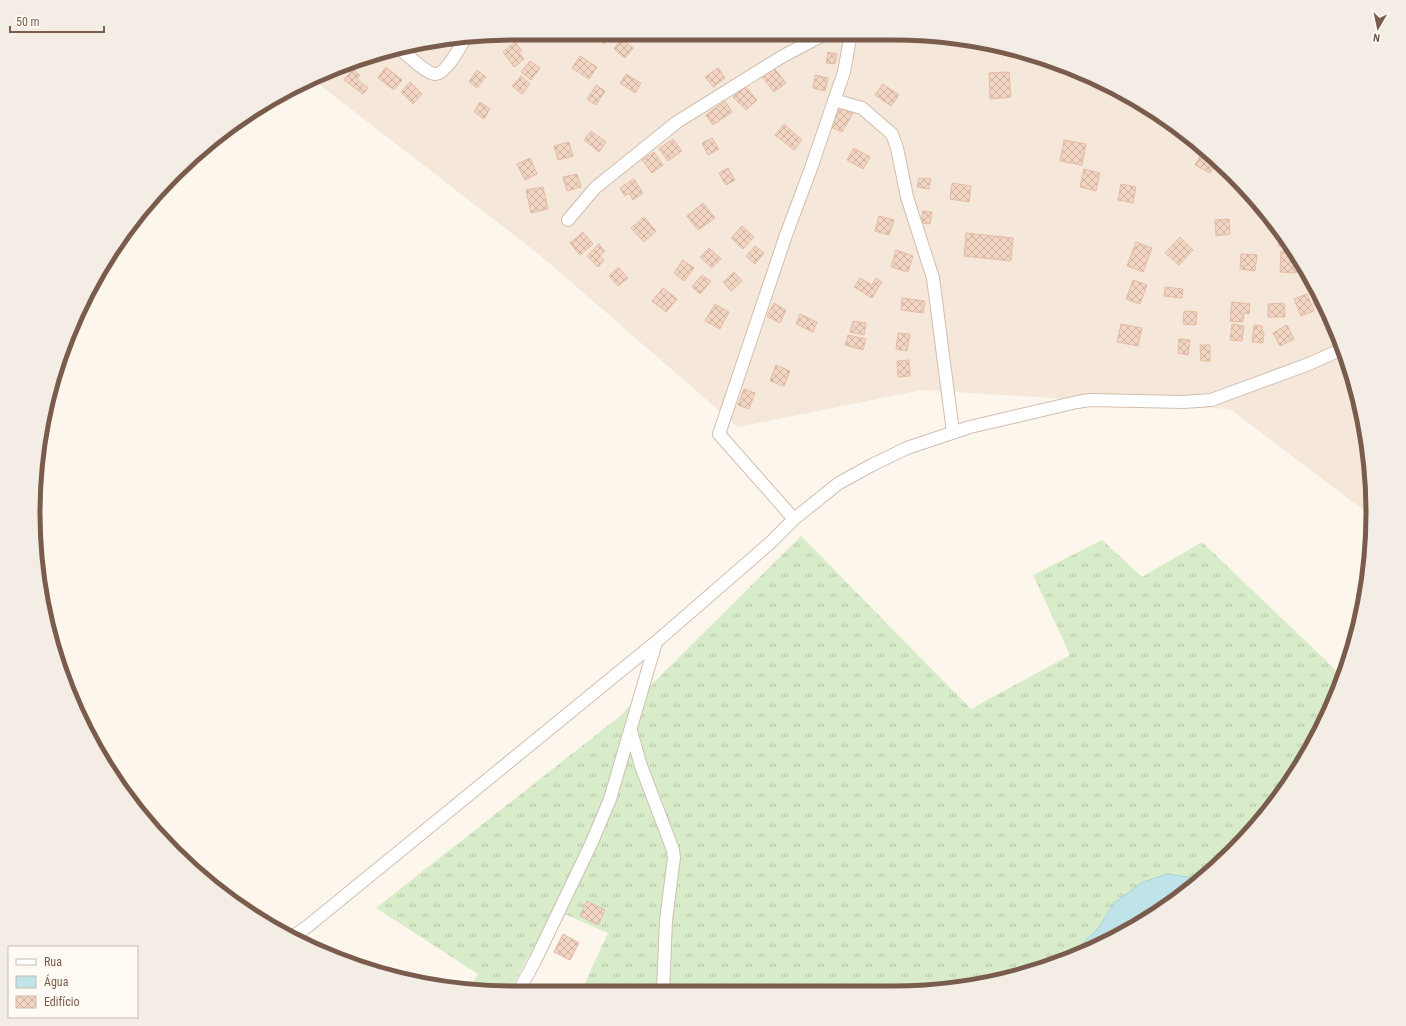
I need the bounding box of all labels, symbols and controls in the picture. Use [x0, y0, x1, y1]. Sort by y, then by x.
scale bar [10, 8, 104, 34]
north arrow [1358, 8, 1398, 48]
text: 50 m [16, 15, 40, 29]
text: N [1372, 30, 1381, 44]
legend [8, 946, 138, 1018]
text: Rua [44, 955, 62, 969]
text: Água [44, 974, 69, 989]
text: Edifício [44, 995, 80, 1009]

